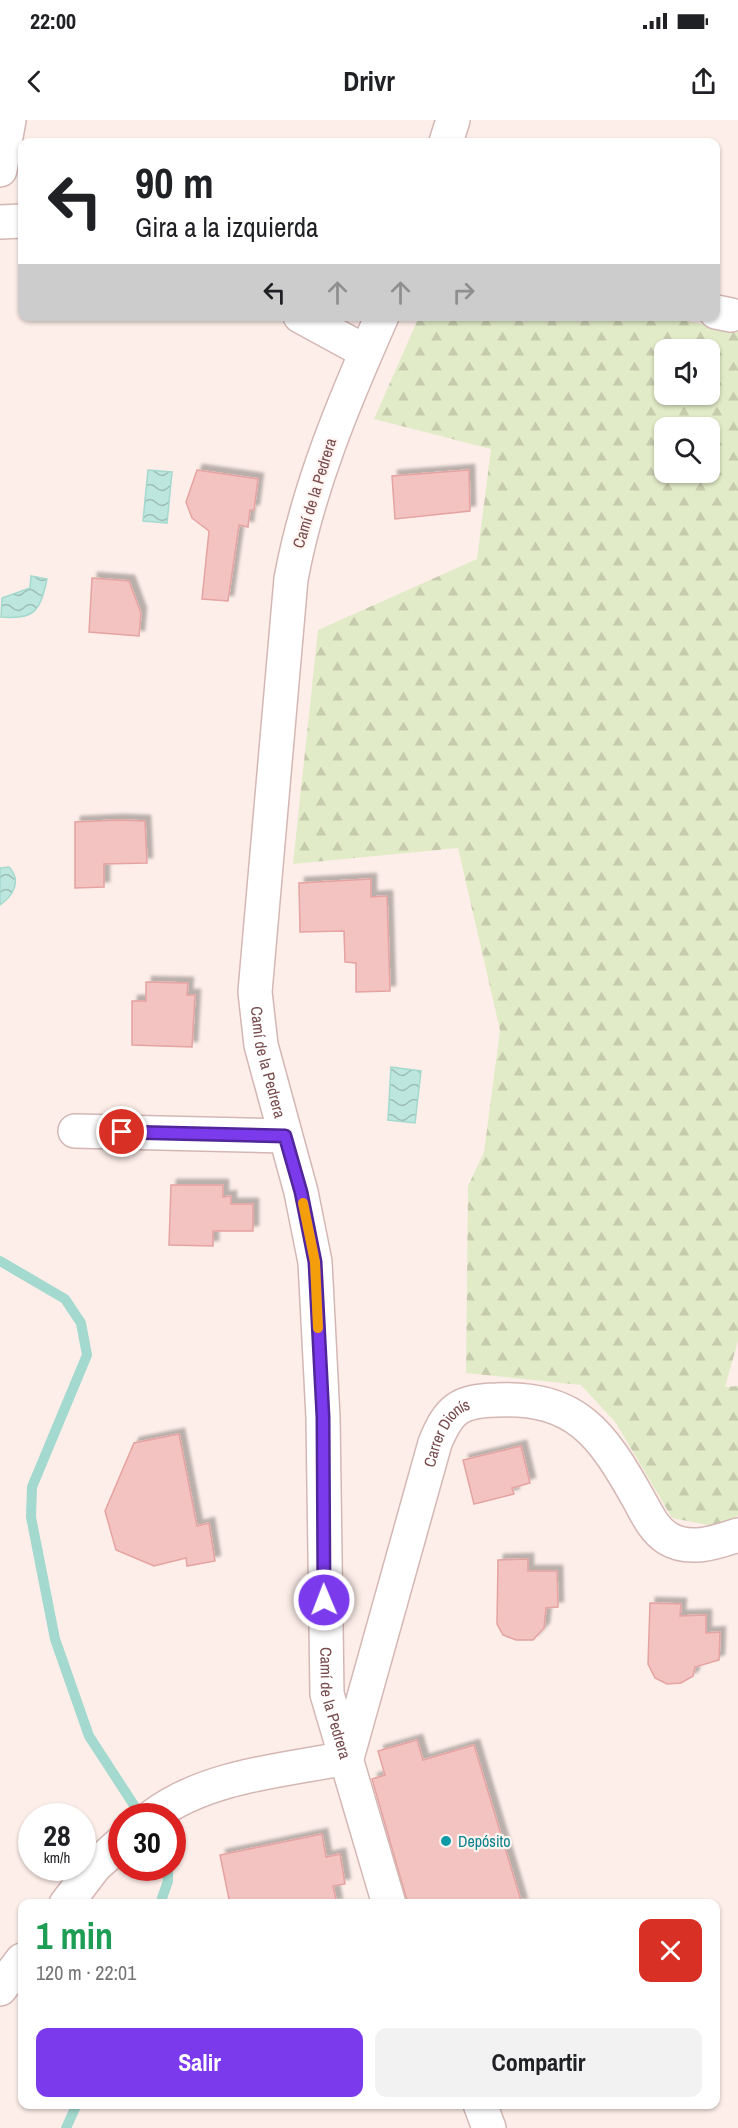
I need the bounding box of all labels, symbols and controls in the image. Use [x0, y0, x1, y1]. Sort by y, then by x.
text: 22:00 [30, 6, 76, 36]
text: Drivr [343, 63, 395, 99]
icon: back [18, 65, 51, 98]
icon: share [687, 65, 720, 98]
text: 90 m [135, 155, 214, 211]
icon: left [36, 162, 114, 240]
text: Gira a la izquierda [135, 209, 318, 245]
icon: left [258, 276, 291, 309]
icon: ahead [321, 276, 354, 309]
icon: ahead [384, 276, 417, 309]
icon: right [447, 276, 480, 309]
map controls [654, 339, 720, 483]
button: sound [654, 339, 720, 405]
button: search [654, 417, 720, 483]
street label: Camí de la Pedrera [287, 435, 341, 551]
street label: Camí de la Pedrera [246, 1005, 292, 1121]
pin [96, 1106, 147, 1157]
icon: arrive [105, 1115, 138, 1148]
street label: Carrer Dionís [418, 1393, 473, 1470]
position arrow [292, 1568, 356, 1632]
street label: Camí de la Pedrera [315, 1647, 357, 1762]
speed limit sign: 30 [108, 1803, 186, 1881]
text: 28 [43, 1815, 71, 1855]
place label: Depósito [458, 1830, 511, 1852]
marker: Depósito [439, 1834, 453, 1848]
text: km/h [44, 1847, 70, 1868]
text: 1 min [36, 1912, 113, 1960]
button: close [639, 1919, 702, 1982]
text: 120 m · 22:01 [36, 1959, 136, 1986]
button: Salir [36, 2028, 363, 2097]
button: Compartir [375, 2028, 702, 2097]

